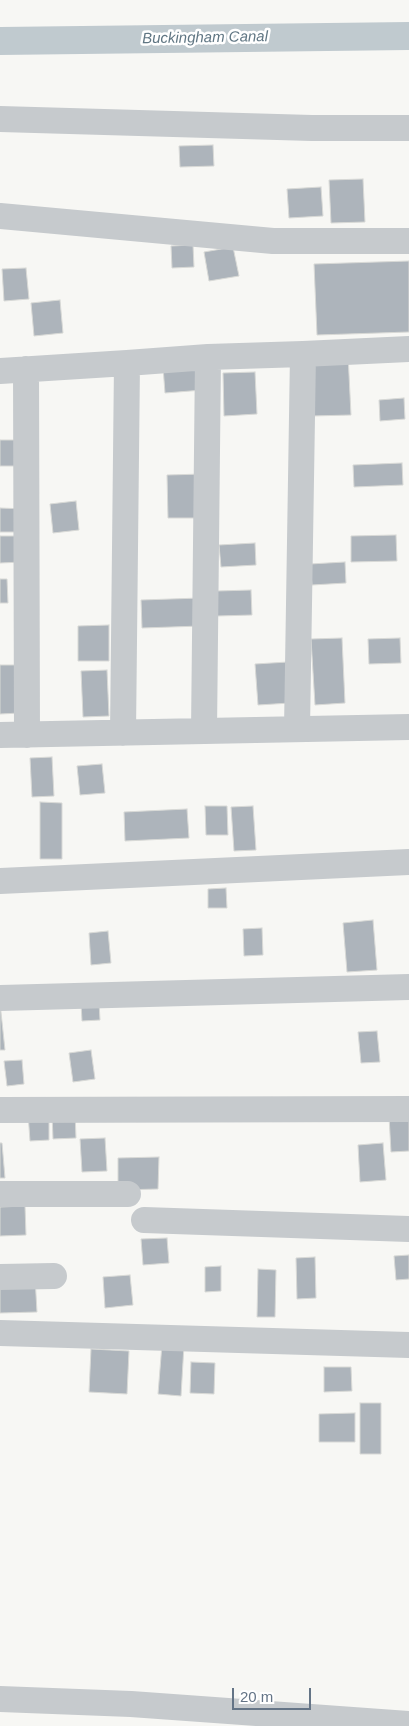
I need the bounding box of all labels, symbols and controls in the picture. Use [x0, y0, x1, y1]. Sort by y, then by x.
water label: Buckingham Canal [142, 28, 268, 48]
scale bar [234, 1678, 313, 1710]
text: 20 m [240, 1688, 273, 1705]

